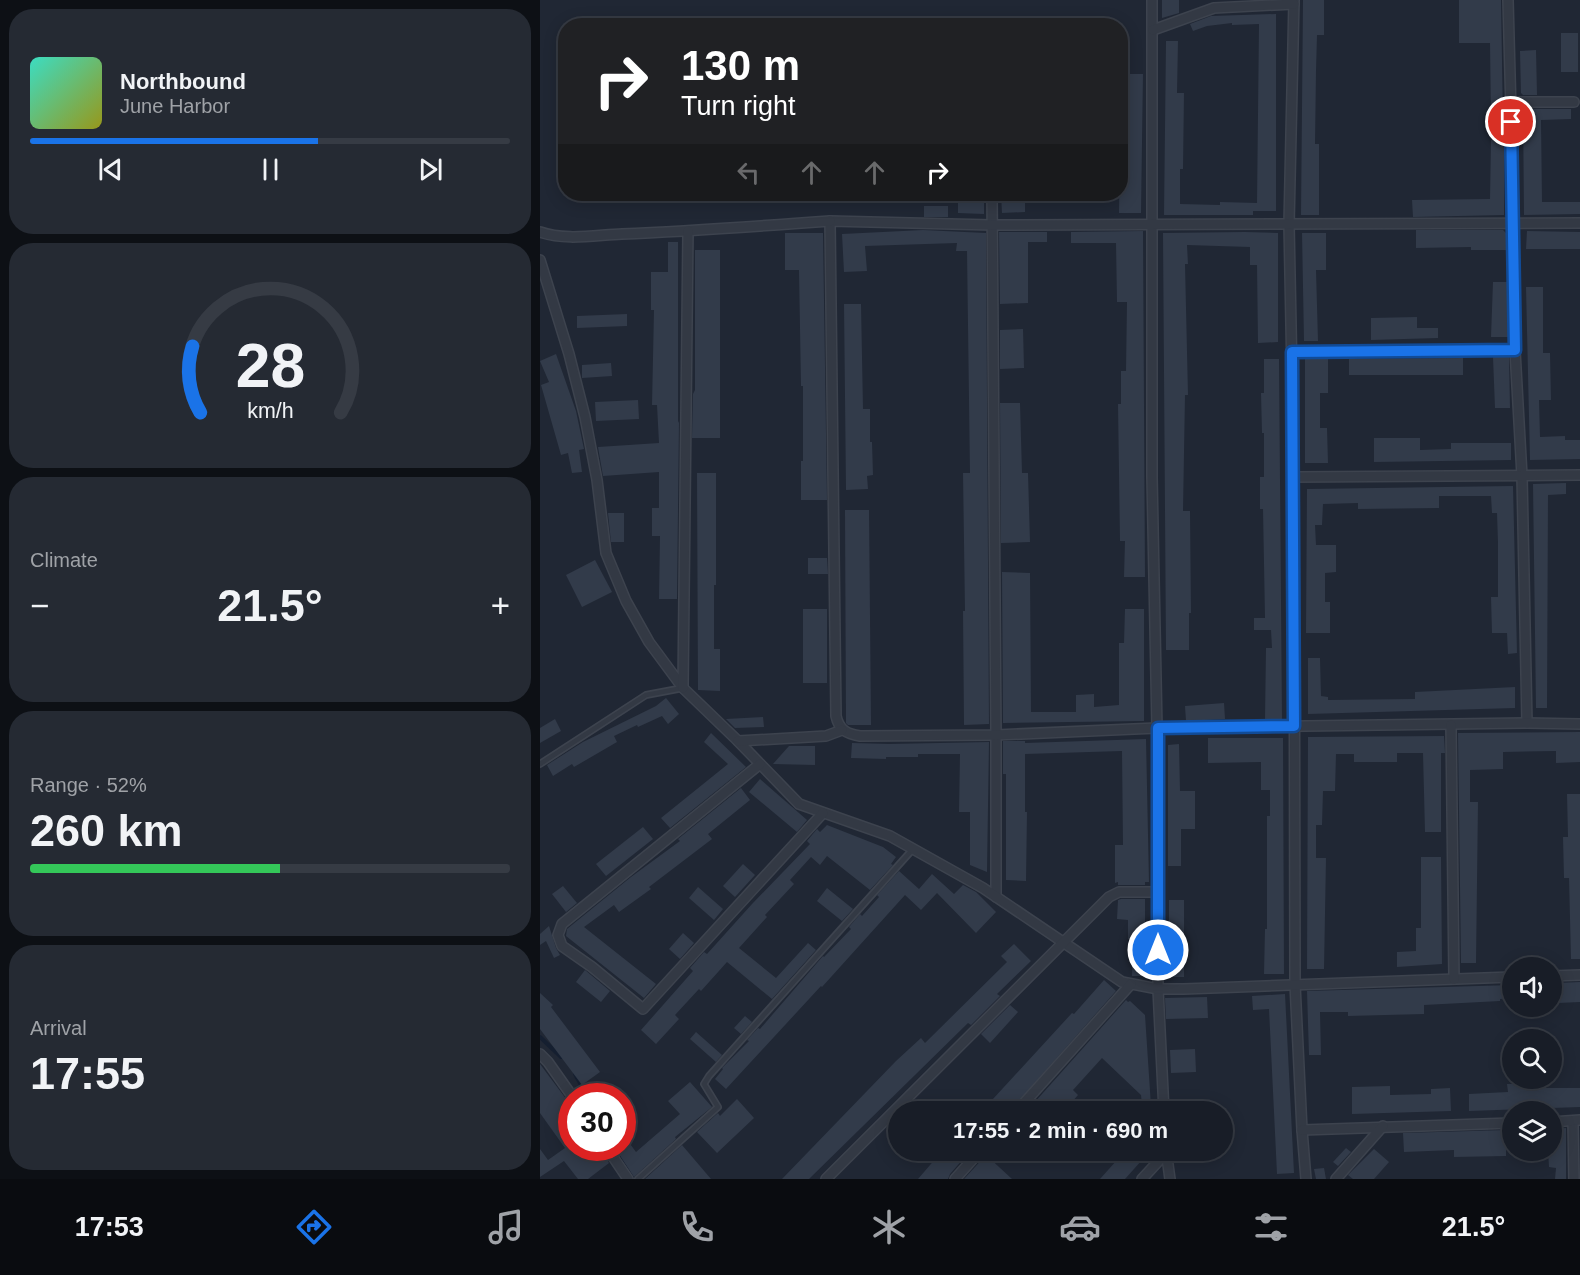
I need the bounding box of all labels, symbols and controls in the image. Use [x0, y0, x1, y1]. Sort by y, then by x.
icon: right [582, 42, 660, 120]
text: 130 m [681, 42, 800, 89]
text: Northbound [120, 69, 246, 94]
text: Turn right [681, 91, 796, 121]
text: June Harbor [120, 95, 230, 117]
pin [1485, 96, 1536, 147]
icon: arrive [1494, 105, 1527, 138]
icon: previous [94, 153, 127, 186]
icon: pause [254, 153, 287, 186]
icon: next [414, 153, 447, 186]
icon: left [732, 156, 765, 189]
icon: ahead [795, 156, 828, 189]
icon: ahead [858, 156, 891, 189]
icon: right [921, 156, 954, 189]
text: 28 [235, 331, 305, 400]
text: km/h [247, 399, 293, 423]
text: Climate [30, 549, 98, 571]
text: 21.5° [217, 580, 323, 631]
text: − [30, 587, 49, 624]
text: + [491, 587, 510, 624]
text: Range · 52% [30, 774, 147, 796]
text: 260 km [30, 805, 183, 856]
position arrow [1126, 918, 1190, 982]
map controls [1502, 957, 1562, 1161]
button: sound [1502, 957, 1562, 1017]
text: Arrival [30, 1017, 87, 1039]
button: search [1502, 1029, 1562, 1089]
text: 17:55 [30, 1048, 145, 1099]
speed limit sign: 30 [558, 1083, 636, 1161]
button: layers [1502, 1101, 1562, 1161]
text: 17:55 · 2 min · 690 m [953, 1118, 1168, 1143]
icon: directions [293, 1206, 335, 1248]
icon: music [485, 1206, 527, 1248]
icon: phone [676, 1206, 718, 1248]
icon: climate [868, 1206, 910, 1248]
icon: car [1059, 1206, 1101, 1248]
icon: filters [1250, 1206, 1292, 1248]
text: 17:53 [75, 1212, 144, 1242]
text: 21.5° [1442, 1212, 1505, 1242]

